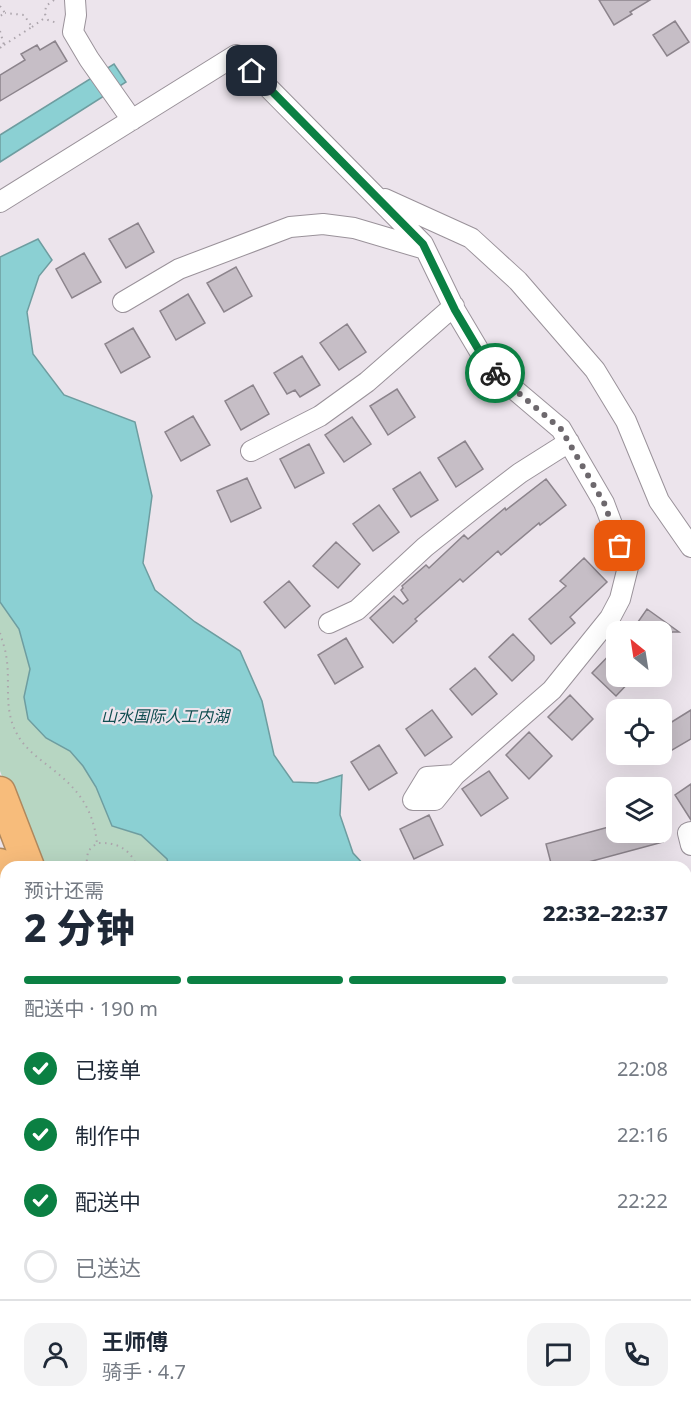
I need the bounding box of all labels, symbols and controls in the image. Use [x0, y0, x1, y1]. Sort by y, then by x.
pin [226, 45, 277, 96]
icon: home [235, 54, 268, 87]
courier [465, 343, 525, 403]
icon: bike [479, 357, 512, 390]
pin [594, 520, 645, 571]
icon: bag [603, 529, 636, 562]
north arrow [606, 621, 672, 687]
map controls [606, 621, 672, 843]
button: locate [606, 699, 672, 765]
water label: 山水国际人工内湖 [101, 705, 232, 727]
button: layers [606, 777, 672, 843]
text: 预计还需 [24, 877, 104, 904]
text: 22:32–22:37 [543, 897, 668, 927]
text: 2 分钟 [24, 900, 135, 953]
text: 配送中 · 190 m [24, 995, 158, 1022]
icon: check [24, 1052, 57, 1085]
text: 已接单 [75, 1054, 141, 1084]
text: 22:08 [617, 1055, 668, 1082]
icon: check [24, 1118, 57, 1151]
text: 制作中 [75, 1120, 141, 1150]
text: 22:16 [617, 1121, 668, 1148]
icon: check [24, 1184, 57, 1217]
text: 配送中 [75, 1186, 141, 1216]
text: 22:22 [617, 1187, 668, 1214]
text: 已送达 [75, 1252, 141, 1282]
button: person [24, 1323, 87, 1386]
button: chat [527, 1323, 590, 1386]
button: phone [605, 1323, 668, 1386]
text: 王师傅 [102, 1326, 168, 1356]
text: 骑手 · 4.7 [102, 1358, 186, 1385]

